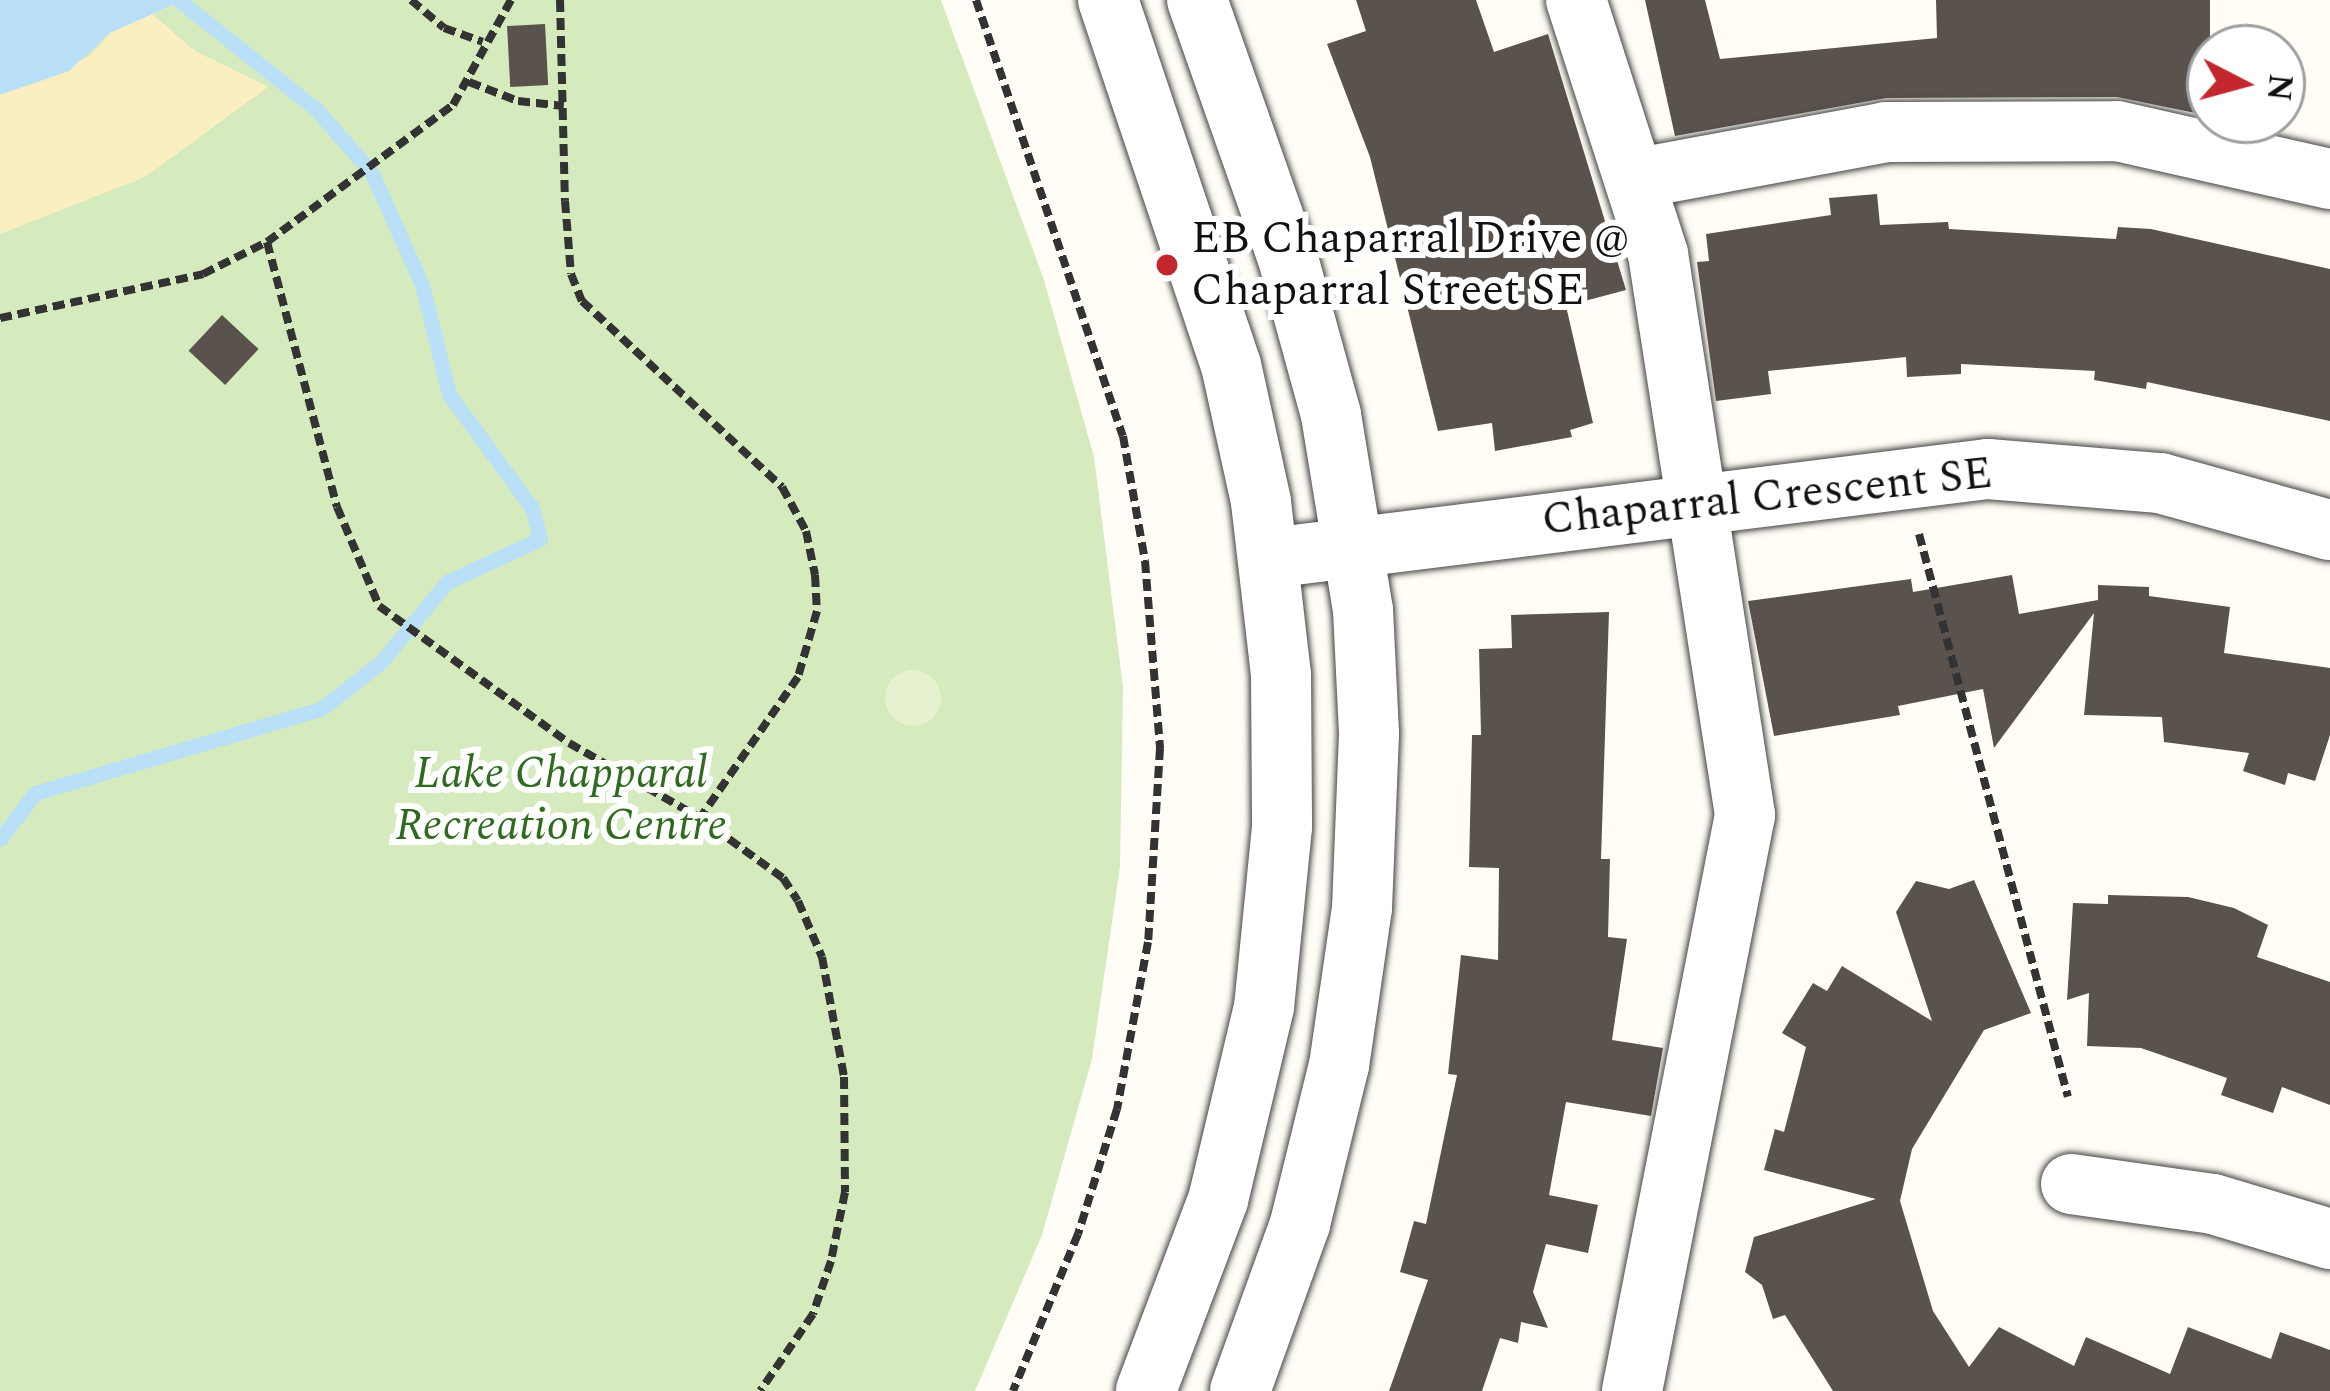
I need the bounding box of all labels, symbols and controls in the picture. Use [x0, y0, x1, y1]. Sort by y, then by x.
north arrow [2186, 24, 2306, 144]
text: N [2253, 71, 2305, 103]
place label: EB Chaparral Drive @ Chaparral Street SE [1191, 212, 1630, 318]
marker: EB Chaparral Drive @ Chaparral Street SE [1154, 252, 1180, 278]
street label: Chaparral Crescent SE [1539, 446, 1995, 548]
park label: Lake Chapparal Recreation Centre [395, 747, 727, 853]

